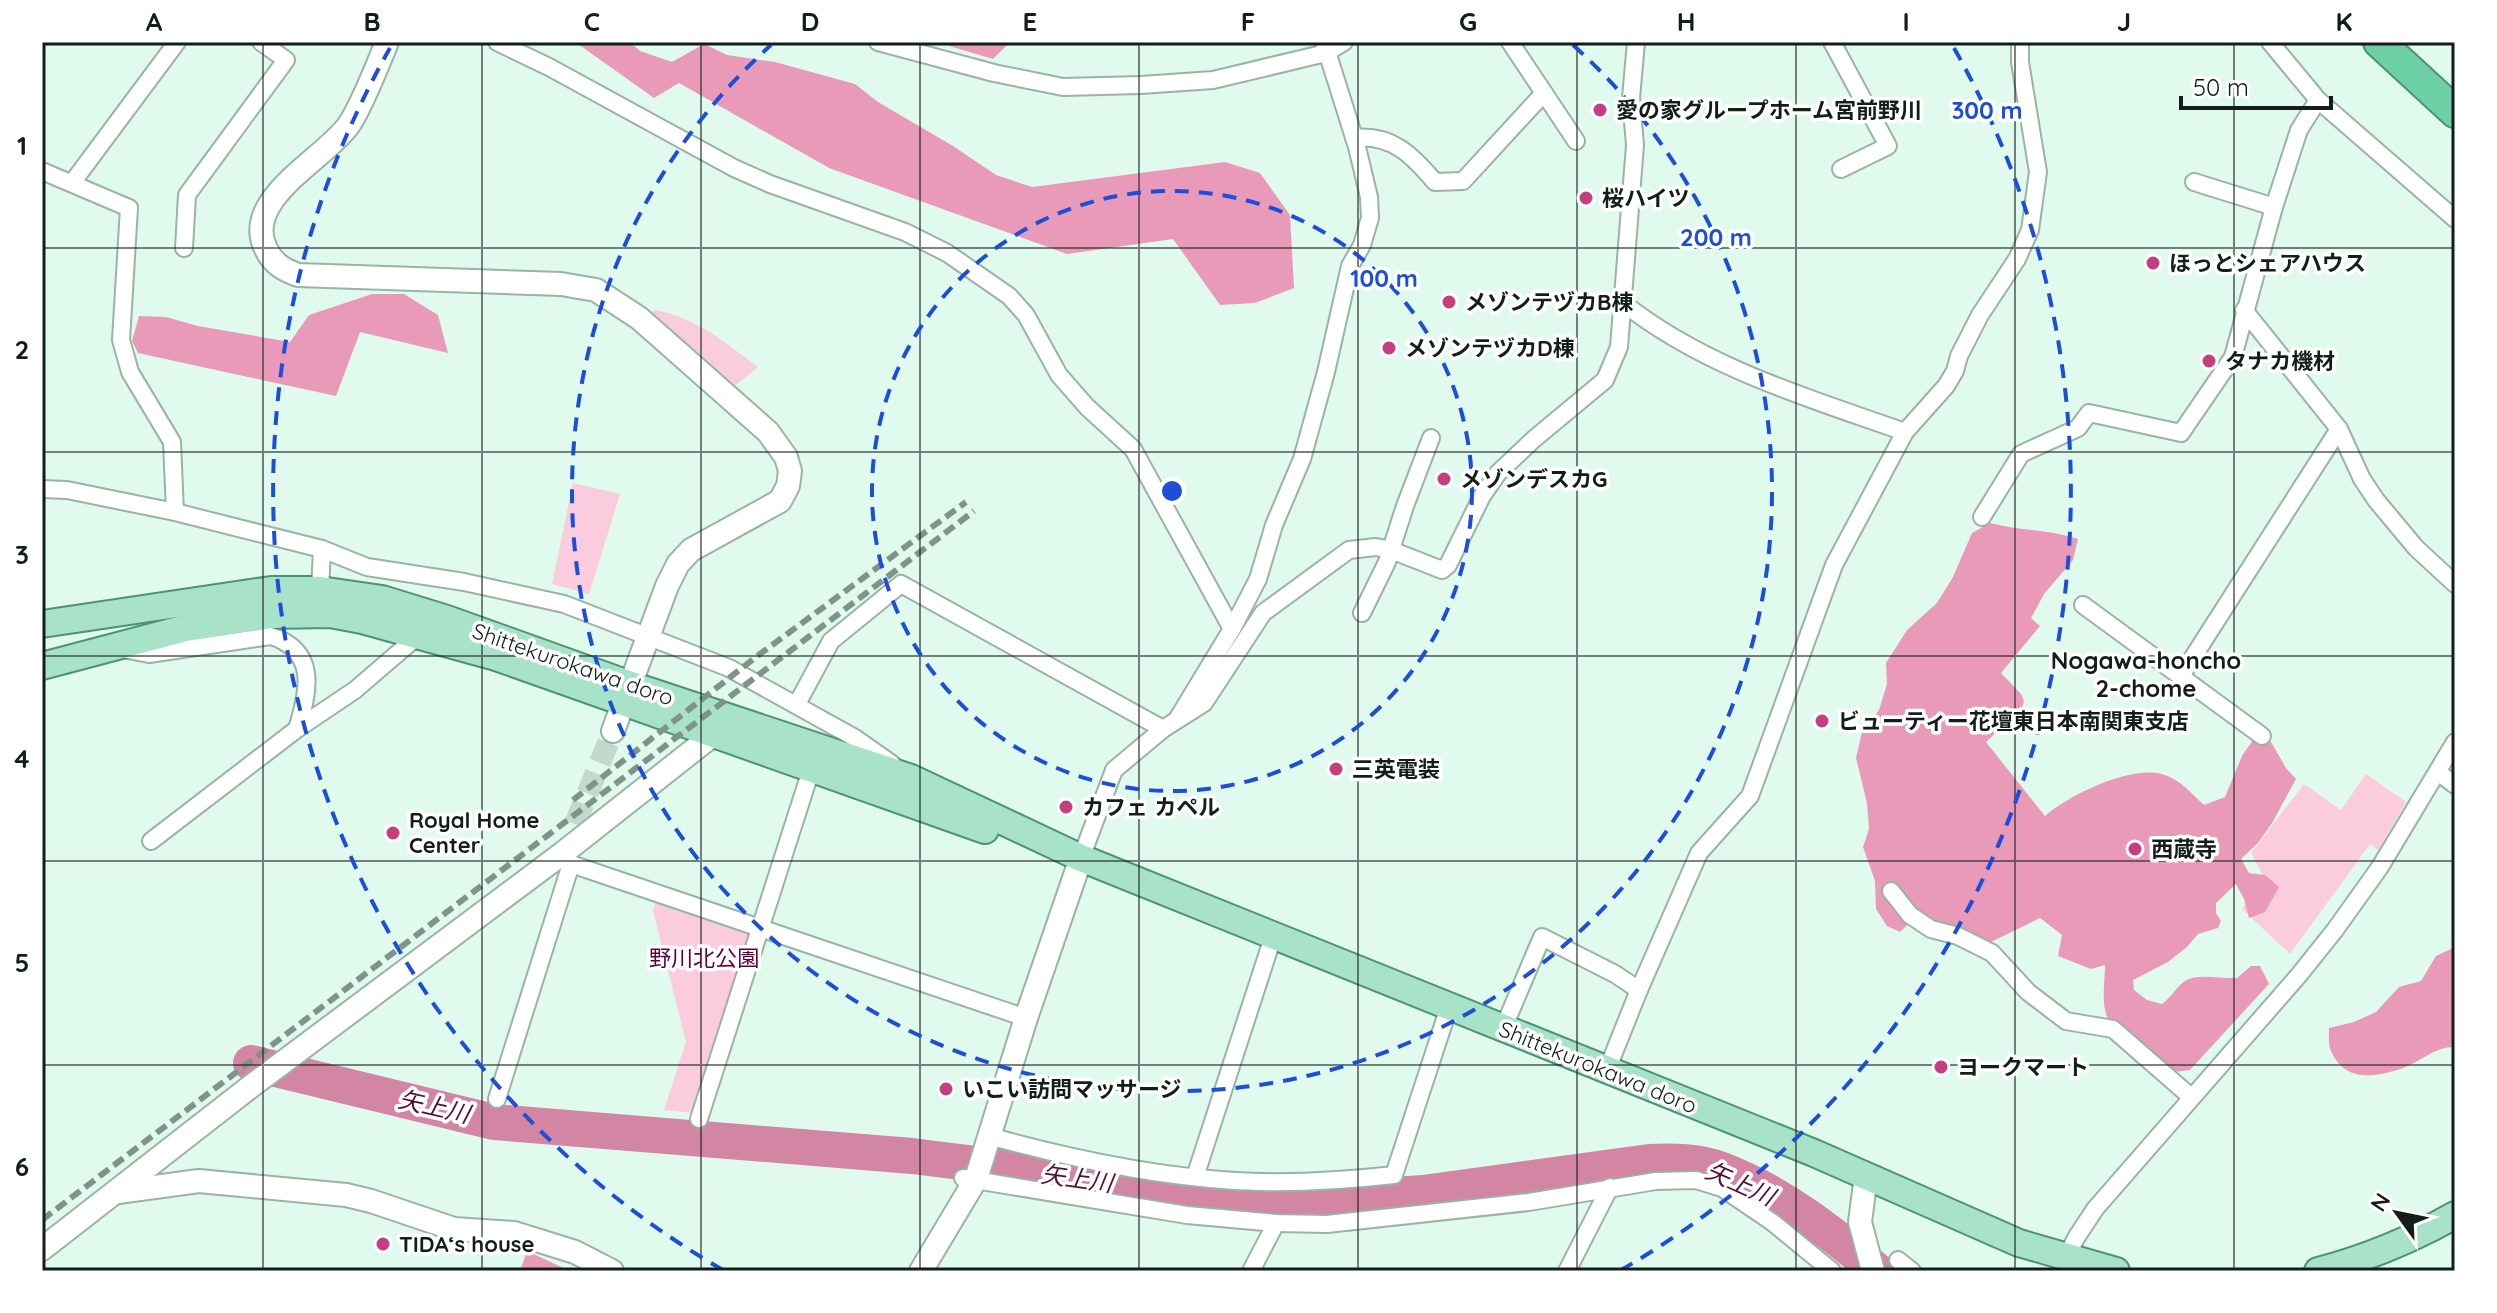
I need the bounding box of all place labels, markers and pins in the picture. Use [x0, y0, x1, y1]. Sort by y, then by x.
place label: 愛の家グループホーム宮前野川 [1616, 96, 1922, 124]
marker: 愛の家グループホーム宮前野川 [1591, 101, 1609, 119]
place label: 桜ハイツ [1602, 184, 1690, 212]
marker: 桜ハイツ [1577, 189, 1595, 207]
place label: ほっとシェアハウス [2169, 249, 2366, 277]
marker: ほっとシェアハウス [2144, 254, 2162, 272]
place label: メゾンテヅカB棟 [1465, 288, 1633, 316]
marker: メゾンテヅカB棟 [1440, 293, 1458, 311]
place label: メゾンテヅカD棟 [1405, 334, 1575, 362]
marker: メゾンテヅカD棟 [1380, 339, 1398, 357]
place label: タナカ機材 [2225, 347, 2335, 375]
marker: タナカ機材 [2200, 352, 2218, 370]
place label: メゾンデスカG [1460, 465, 1607, 493]
marker: メゾンデスカG [1435, 470, 1453, 488]
centre of rings [1158, 477, 1186, 505]
place label: ビューティー花壇東日本南関東支店 [1838, 707, 2189, 735]
marker: ビューティー花壇東日本南関東支店 [1813, 712, 1831, 730]
place label: 三英電装 [1352, 755, 1440, 783]
marker: 三英電装 [1327, 760, 1345, 778]
place label: カフェ カペル [1082, 793, 1220, 821]
marker: カフェ カペル [1057, 798, 1075, 816]
place label: Royal Home Center [409, 806, 539, 859]
marker: Royal Home Center [384, 824, 402, 842]
place label: 西蔵寺 [2151, 835, 2217, 863]
marker: 西蔵寺 [2126, 840, 2144, 858]
place label: ヨークマート [1957, 1053, 2089, 1081]
marker: ヨークマート [1932, 1058, 1950, 1076]
place label: いこい訪問マッサージ [962, 1075, 1182, 1103]
marker: いこい訪問マッサージ [937, 1080, 955, 1098]
place label: TIDA‘s house [399, 1230, 534, 1258]
marker: TIDA‘s house [374, 1235, 392, 1253]

